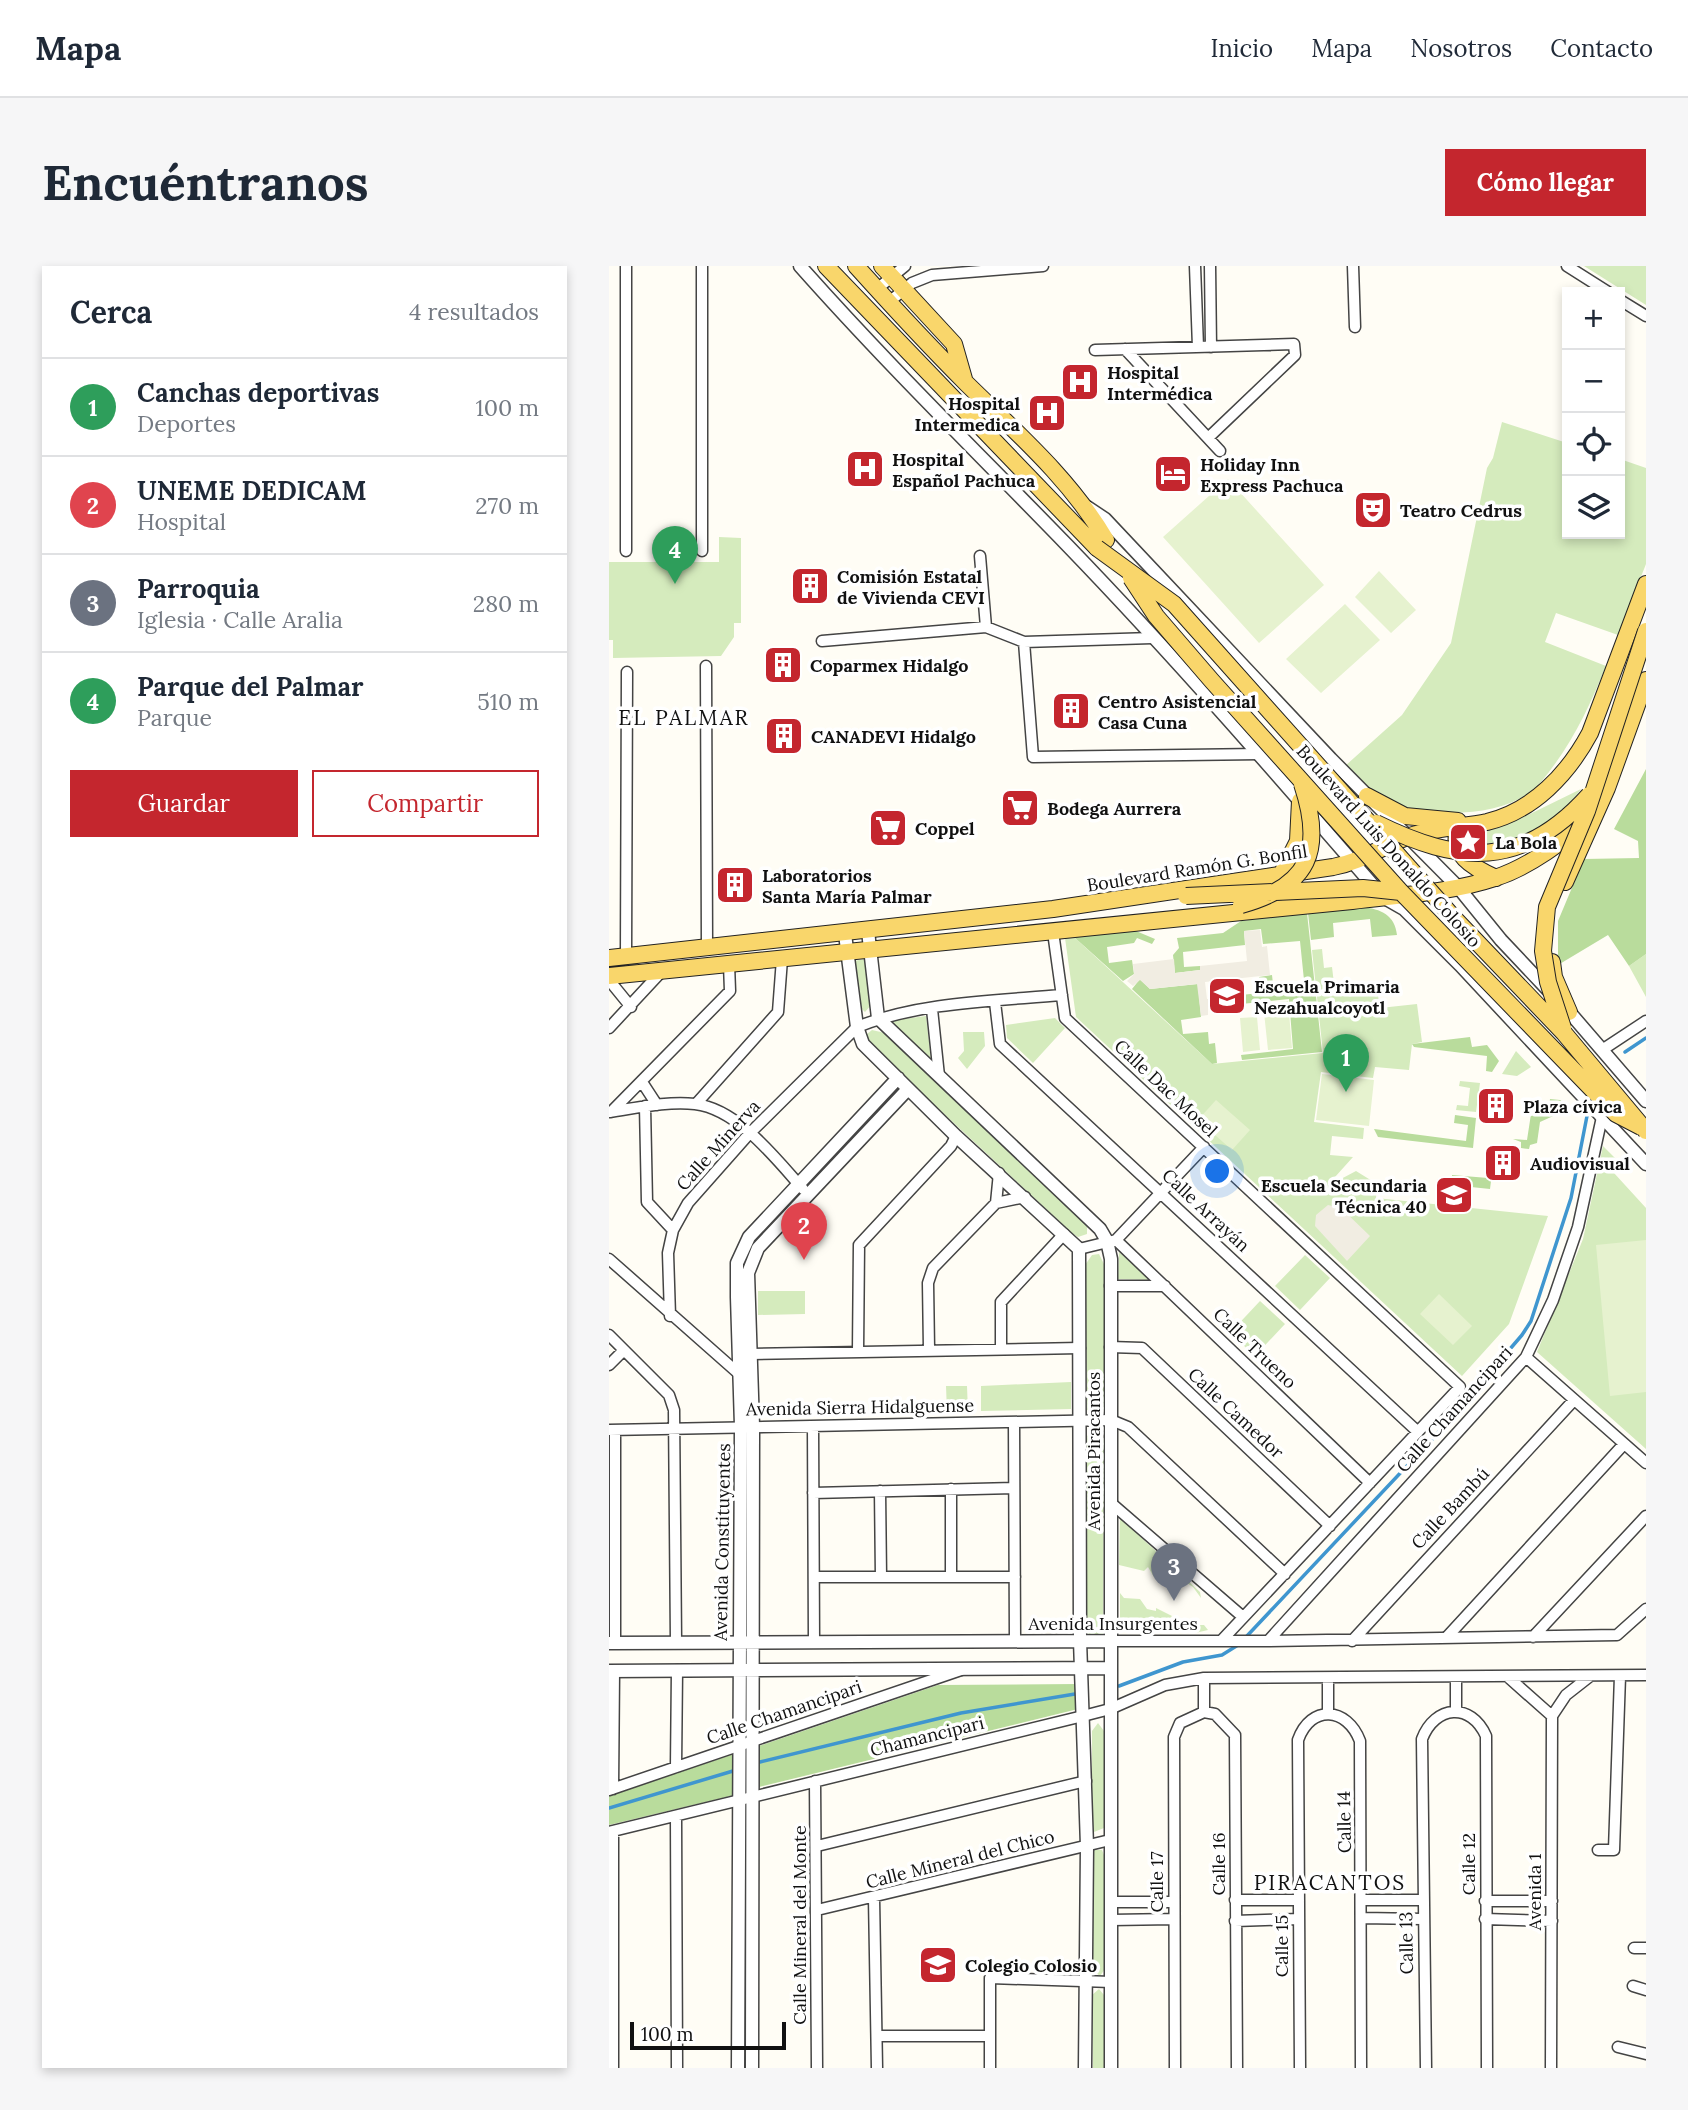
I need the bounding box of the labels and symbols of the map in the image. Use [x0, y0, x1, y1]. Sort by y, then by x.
hospital icon: Hospital Intermédica [1059, 361, 1101, 403]
place label: Hospital Intermédica [1107, 361, 1213, 405]
place label: Hospital Intermedica [914, 392, 1021, 436]
hospital icon: Hospital Intermedica [1026, 392, 1068, 434]
hospital icon: Hospital Español Pachuca [844, 448, 886, 490]
place label: Hospital Español Pachuca [892, 448, 1036, 492]
hotel icon: Holiday Inn Express Pachuca [1152, 453, 1194, 495]
place label: Holiday Inn Express Pachuca [1200, 453, 1344, 497]
theatre icon: Teatro Cedrus [1352, 489, 1394, 531]
place label: Teatro Cedrus [1400, 499, 1522, 522]
pin: 4 [652, 526, 698, 584]
building icon: Comisión Estatal de Vivienda CEVI [789, 565, 831, 607]
place label: Comisión Estatal de Vivienda CEVI [837, 565, 985, 609]
building icon: Coparmex Hidalgo [762, 644, 804, 686]
place label: Coparmex Hidalgo [810, 654, 968, 677]
building icon: Centro Asistencial Casa Cuna [1050, 690, 1092, 732]
place label: Centro Asistencial Casa Cuna [1098, 690, 1257, 734]
district label: EL PALMAR [618, 704, 750, 731]
building icon: CANADEVI Hidalgo [763, 715, 805, 757]
place label: CANADEVI Hidalgo [811, 725, 976, 748]
street label: Boulevard Luis Donaldo Colosio [1292, 740, 1486, 952]
supermarket icon: Bodega Aurrera [999, 787, 1041, 829]
place label: Bodega Aurrera [1047, 797, 1182, 820]
supermarket icon: Coppel [867, 807, 909, 849]
place label: Coppel [915, 817, 975, 840]
place icon: La Bola [1447, 821, 1489, 863]
place label: La Bola [1495, 831, 1558, 854]
street label: Boulevard Ramón G. Bonfil [1085, 839, 1309, 897]
building icon: Laboratorios Santa María Palmar [714, 864, 756, 906]
place label: Laboratorios Santa María Palmar [762, 864, 932, 908]
school or university icon: Escuela Primaria Nezahualcoyotl [1206, 975, 1248, 1017]
place label: Escuela Primaria Nezahualcoyotl [1254, 975, 1400, 1019]
street label: Calle Dac Mosel [1110, 1034, 1223, 1142]
pin: 1 [1323, 1034, 1369, 1092]
building icon: Plaza cívica [1475, 1085, 1517, 1127]
street label: Calle Minerva [671, 1095, 765, 1195]
place label: Plaza cívica [1523, 1095, 1623, 1118]
building icon: Audiovisual [1482, 1142, 1524, 1184]
place label: Audiovisual [1530, 1152, 1630, 1175]
your location [1200, 1154, 1234, 1188]
street label: Calle Arrayán [1157, 1163, 1255, 1257]
place label: Escuela Secundaria Técnica 40 [1261, 1174, 1428, 1218]
school or university icon: Escuela Secundaria Técnica 40 [1433, 1174, 1475, 1216]
pin: 2 [781, 1202, 827, 1260]
street label: Calle Trueno [1208, 1303, 1302, 1393]
street label: Calle Chamancipari [1391, 1341, 1517, 1477]
street label: Calle Camedor [1183, 1363, 1289, 1463]
street label: Avenida Piracantos [1082, 1372, 1105, 1531]
street label: Avenida Sierra Hidalguense [745, 1394, 975, 1421]
street label: Avenida Constituyentes [709, 1443, 735, 1642]
street label: Calle Bambú [1406, 1462, 1494, 1554]
pin: 3 [1151, 1543, 1197, 1601]
street label: Avenida Insurgentes [1027, 1612, 1198, 1635]
street label: Calle Chamancipari [703, 1675, 865, 1749]
street label: Chamancipari [868, 1711, 986, 1761]
street label: Calle 14 [1332, 1790, 1356, 1853]
street label: Calle Mineral del Chico [863, 1824, 1057, 1894]
street label: Calle Mineral del Monte [788, 1825, 811, 2025]
street label: Calle 16 [1207, 1832, 1230, 1896]
street label: Calle 12 [1457, 1833, 1480, 1895]
street label: Calle 17 [1145, 1851, 1168, 1913]
street label: Avenida 1 [1523, 1854, 1546, 1932]
district label: PIRACANTOS [1254, 1869, 1406, 1896]
street label: Calle 13 [1394, 1911, 1418, 1975]
street label: Calle 15 [1270, 1915, 1293, 1977]
school or university icon: Colegio Colosio [917, 1944, 959, 1986]
place label: Colegio Colosio [965, 1954, 1097, 1977]
scale bar [630, 2019, 786, 2051]

